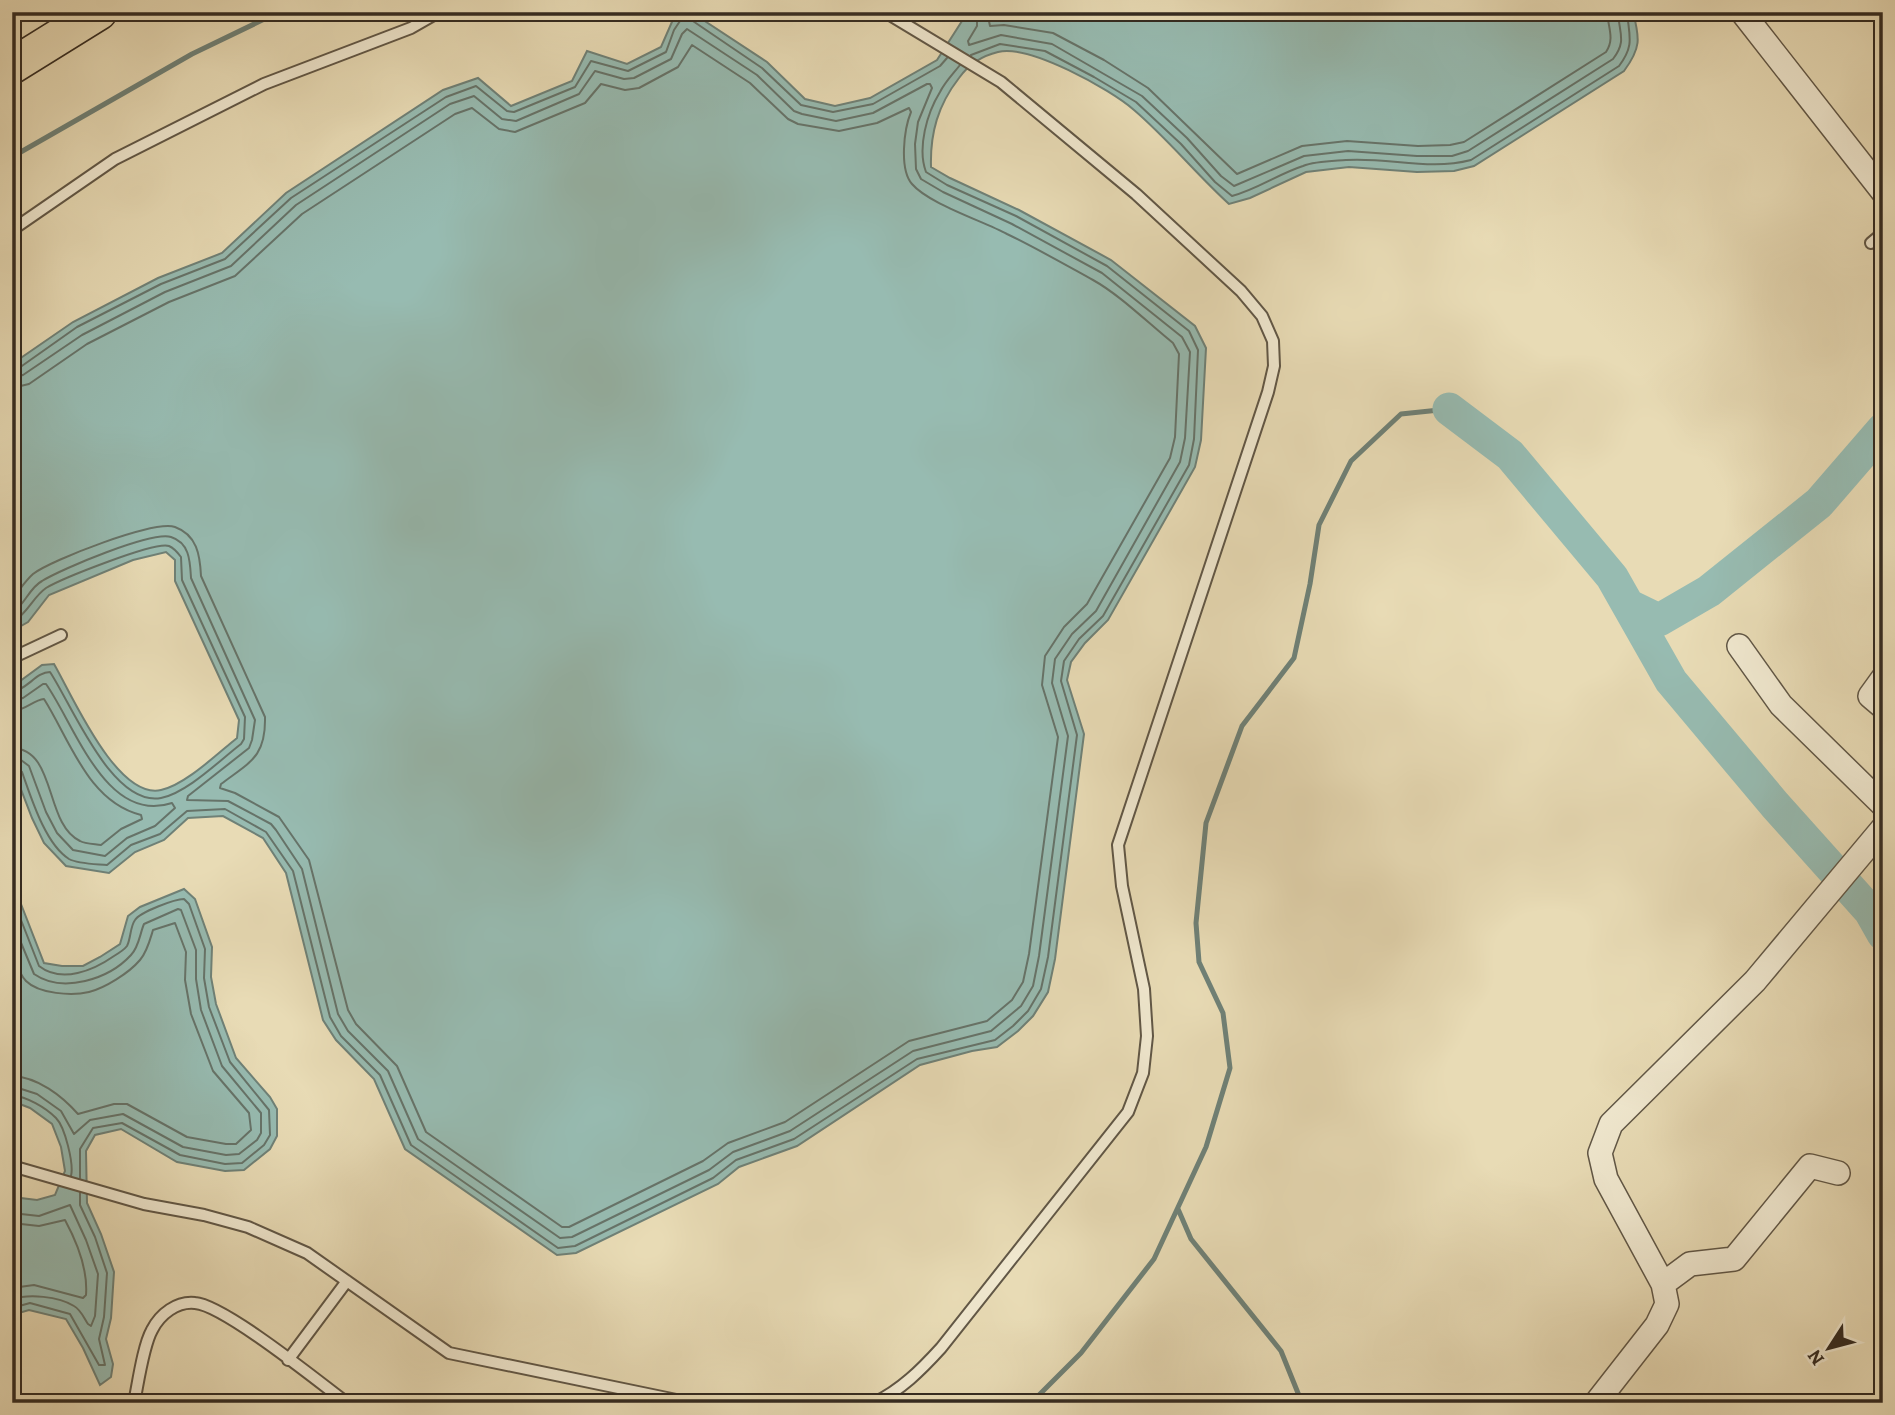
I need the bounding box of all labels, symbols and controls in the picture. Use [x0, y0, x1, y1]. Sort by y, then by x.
north arrow [1794, 1314, 1864, 1384]
text: N [1801, 1344, 1831, 1371]

